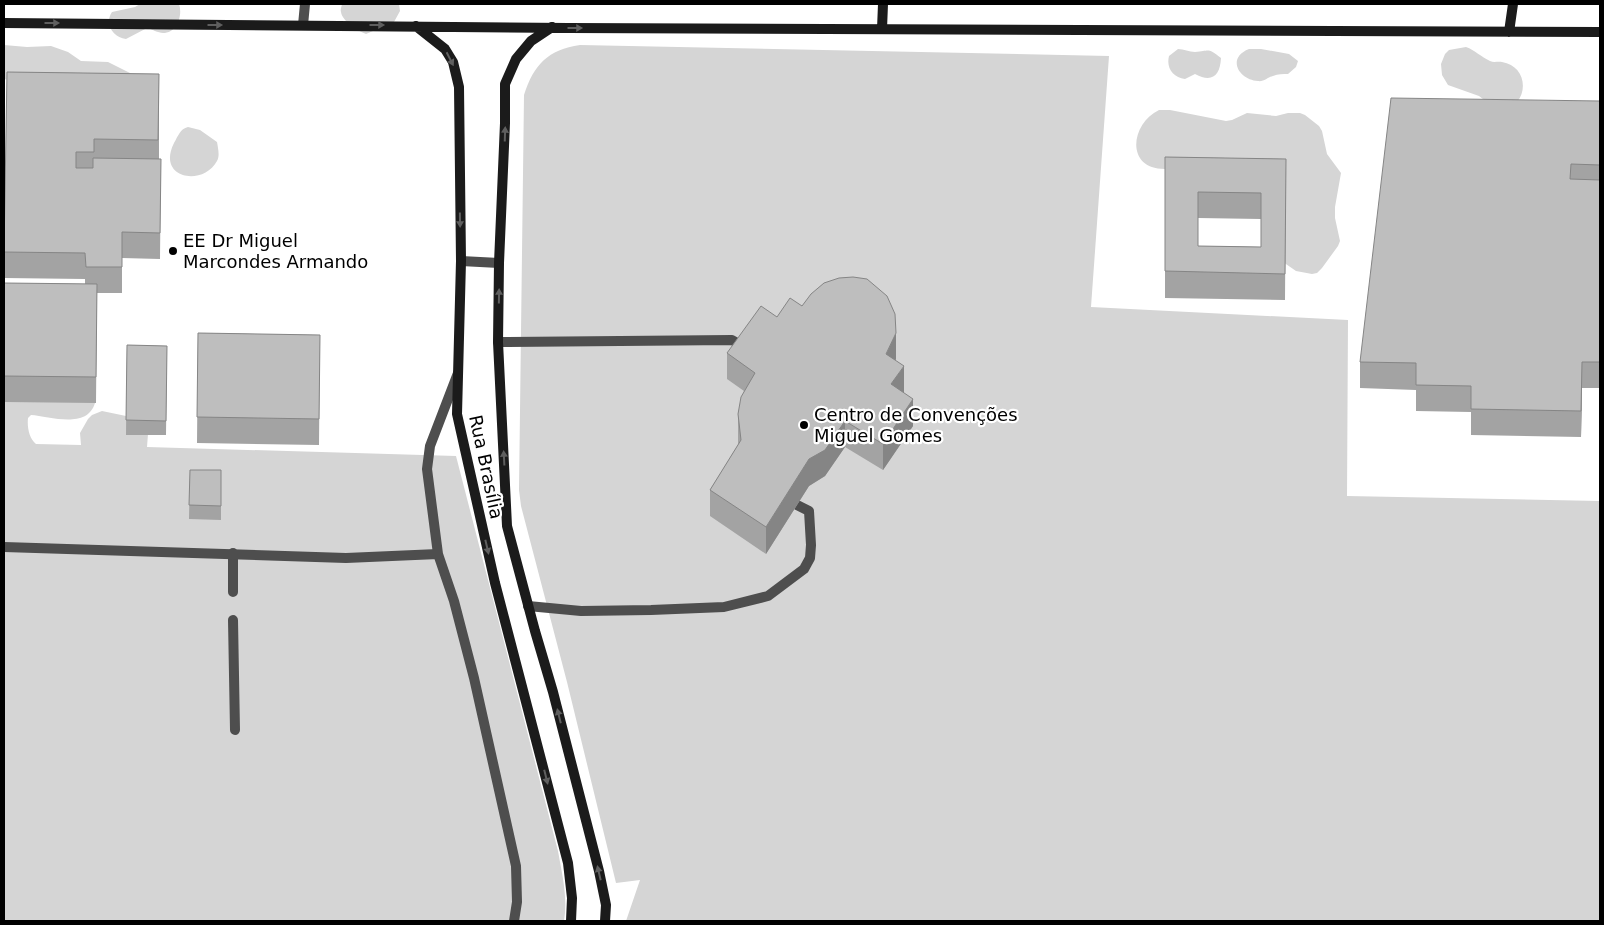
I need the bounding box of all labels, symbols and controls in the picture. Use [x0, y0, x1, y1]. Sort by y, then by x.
one-way arrow [45, 20, 61, 28]
one-way arrow [207, 21, 223, 29]
one-way arrow [370, 21, 386, 29]
one-way arrow [567, 24, 583, 32]
one-way arrow [446, 51, 454, 66]
one-way arrow [501, 126, 509, 142]
one-way arrow [456, 212, 464, 228]
place label: EE Dr Miguel Marcondes Armando [183, 230, 368, 272]
marker: EE Dr Miguel Marcondes Armando [167, 245, 179, 257]
one-way arrow [495, 288, 503, 304]
place label: Centro de Convenções Miguel Gomes [814, 404, 1018, 446]
street label: Rua Brasília [465, 413, 508, 521]
marker: Centro de Convenções Miguel Gomes [798, 419, 810, 431]
one-way arrow [499, 450, 507, 466]
one-way arrow [483, 539, 491, 554]
one-way arrow [555, 708, 563, 723]
one-way arrow [542, 769, 550, 784]
one-way arrow [595, 866, 603, 881]

